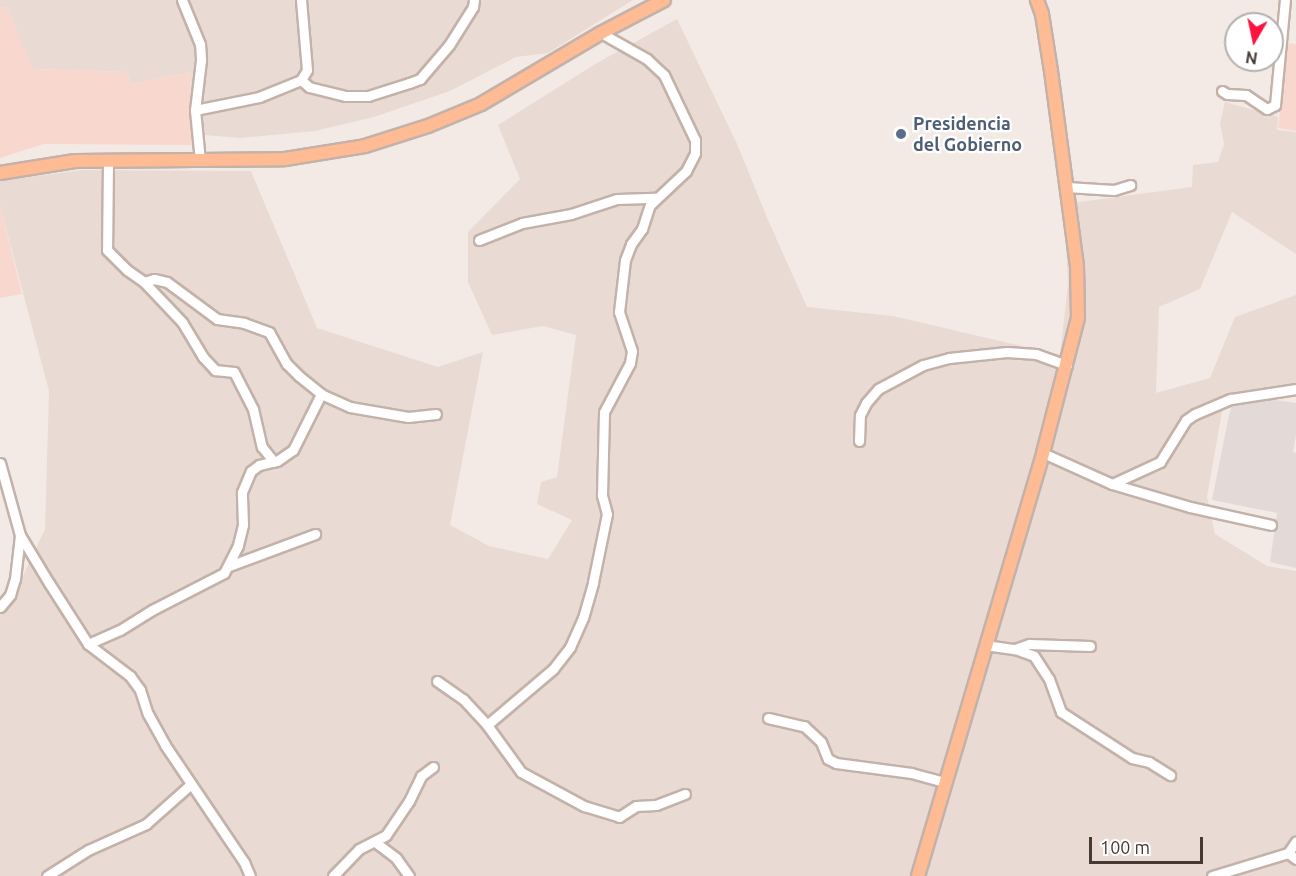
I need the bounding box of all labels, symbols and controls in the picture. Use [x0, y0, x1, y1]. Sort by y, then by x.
north arrow [1224, 12, 1284, 72]
text: N [1244, 48, 1259, 68]
place label: Presidencia del Gobierno [913, 113, 1022, 156]
marker: Presidencia del Gobierno [894, 127, 908, 141]
scale bar [1092, 825, 1206, 863]
text: 100 m [1100, 837, 1150, 857]

